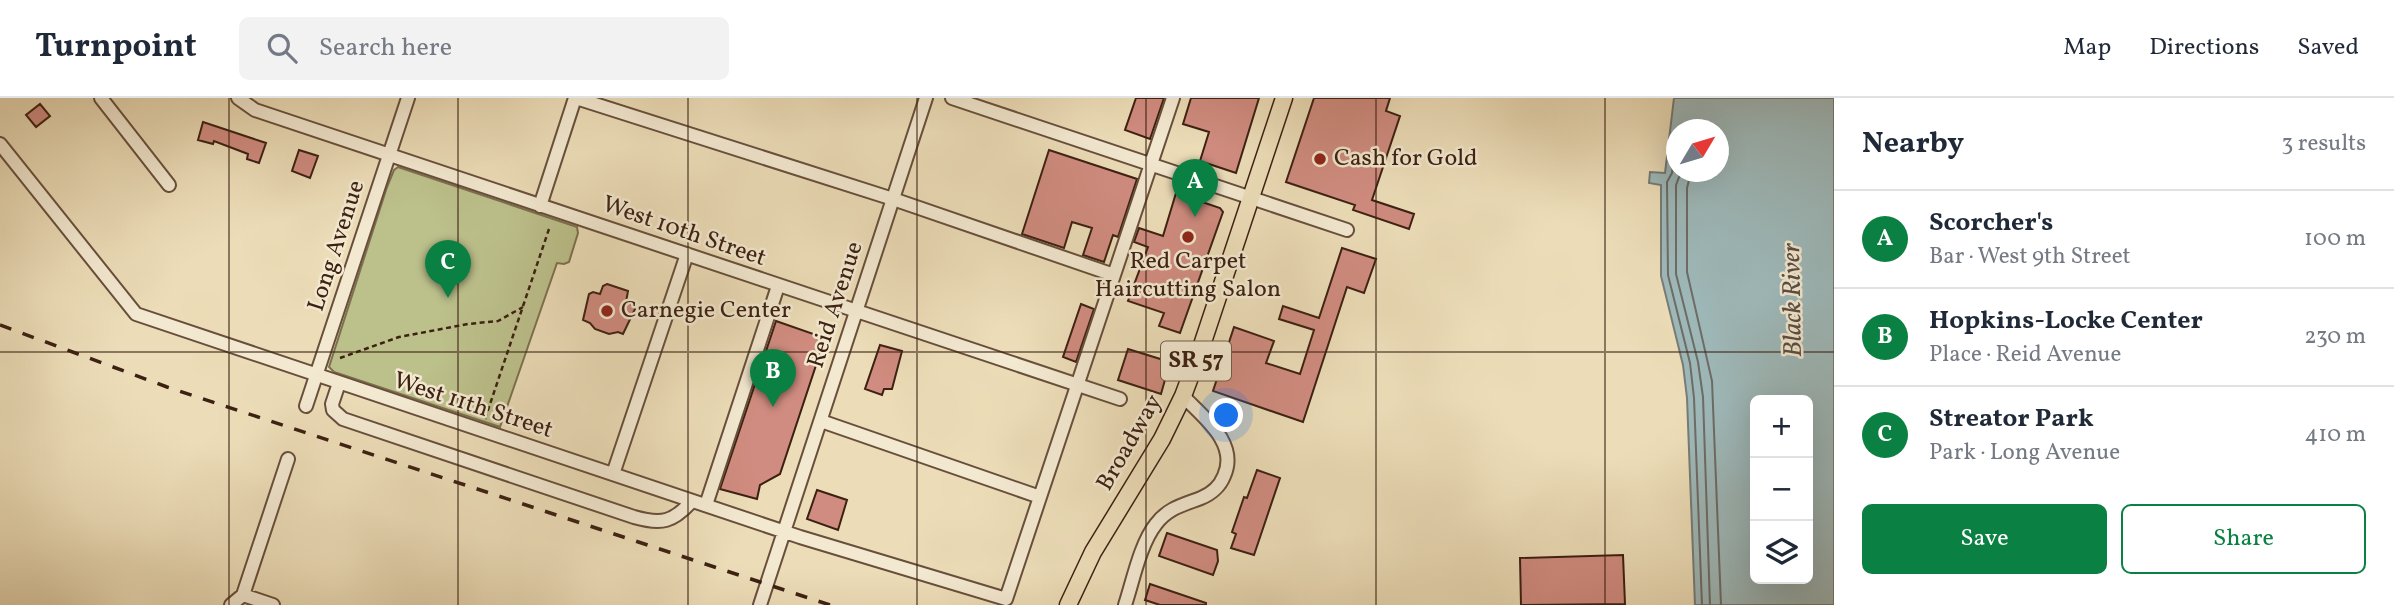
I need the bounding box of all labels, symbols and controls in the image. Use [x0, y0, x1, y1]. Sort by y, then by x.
search box [239, 17, 729, 80]
text: Turnpoint [35, 25, 197, 71]
icon: search [263, 29, 301, 67]
text: Search here [319, 30, 452, 66]
text: Map [2063, 31, 2111, 65]
text: Directions [2149, 31, 2259, 65]
text: Saved [2297, 31, 2359, 65]
north arrow [1666, 119, 1729, 182]
text: Nearby [1862, 123, 1964, 165]
text: 3 results [2281, 128, 2366, 160]
place label: Cash for Gold [1334, 142, 1478, 176]
marker: Cash for Gold [1312, 151, 1328, 167]
pin: A [1172, 159, 1218, 217]
street label: Long Avenue [300, 176, 374, 316]
street label: West 10th Street [598, 188, 770, 276]
text: Scorcher's [1929, 205, 2053, 241]
text: A [1877, 223, 1893, 255]
text: 100 m [2304, 223, 2366, 255]
marker: Red Carpet Haircutting Salon [1180, 229, 1196, 245]
street label: Reid Avenue [800, 237, 872, 373]
pin: C [425, 240, 471, 298]
text: Bar · West 9th Street [1929, 241, 2131, 273]
water label: Black River [1774, 242, 1812, 357]
place label: Red Carpet Haircutting Salon [1095, 245, 1281, 307]
place label: Carnegie Center [621, 294, 791, 328]
marker: Carnegie Center [599, 303, 615, 319]
text: Hopkins-Locke Center [1929, 303, 2203, 339]
text: B [1877, 321, 1893, 353]
text: 230 m [2304, 321, 2366, 353]
text: Place · Reid Avenue [1929, 339, 2122, 371]
road number: SR 57 [1161, 342, 1231, 380]
pin: B [750, 349, 796, 407]
street label: West 11th Street [389, 364, 557, 448]
street label: Broadway [1089, 389, 1171, 497]
map controls [1750, 395, 1813, 584]
button: + [1750, 395, 1813, 458]
your location [1209, 398, 1243, 432]
text: Streator Park [1929, 401, 2094, 437]
text: C [1878, 419, 1892, 451]
text: 410 m [2305, 419, 2366, 451]
text: Park · Long Avenue [1929, 437, 2120, 469]
button: − [1750, 458, 1813, 521]
button: Save [1862, 504, 2107, 574]
button: Share [2121, 504, 2366, 574]
button: layers [1750, 521, 1813, 584]

